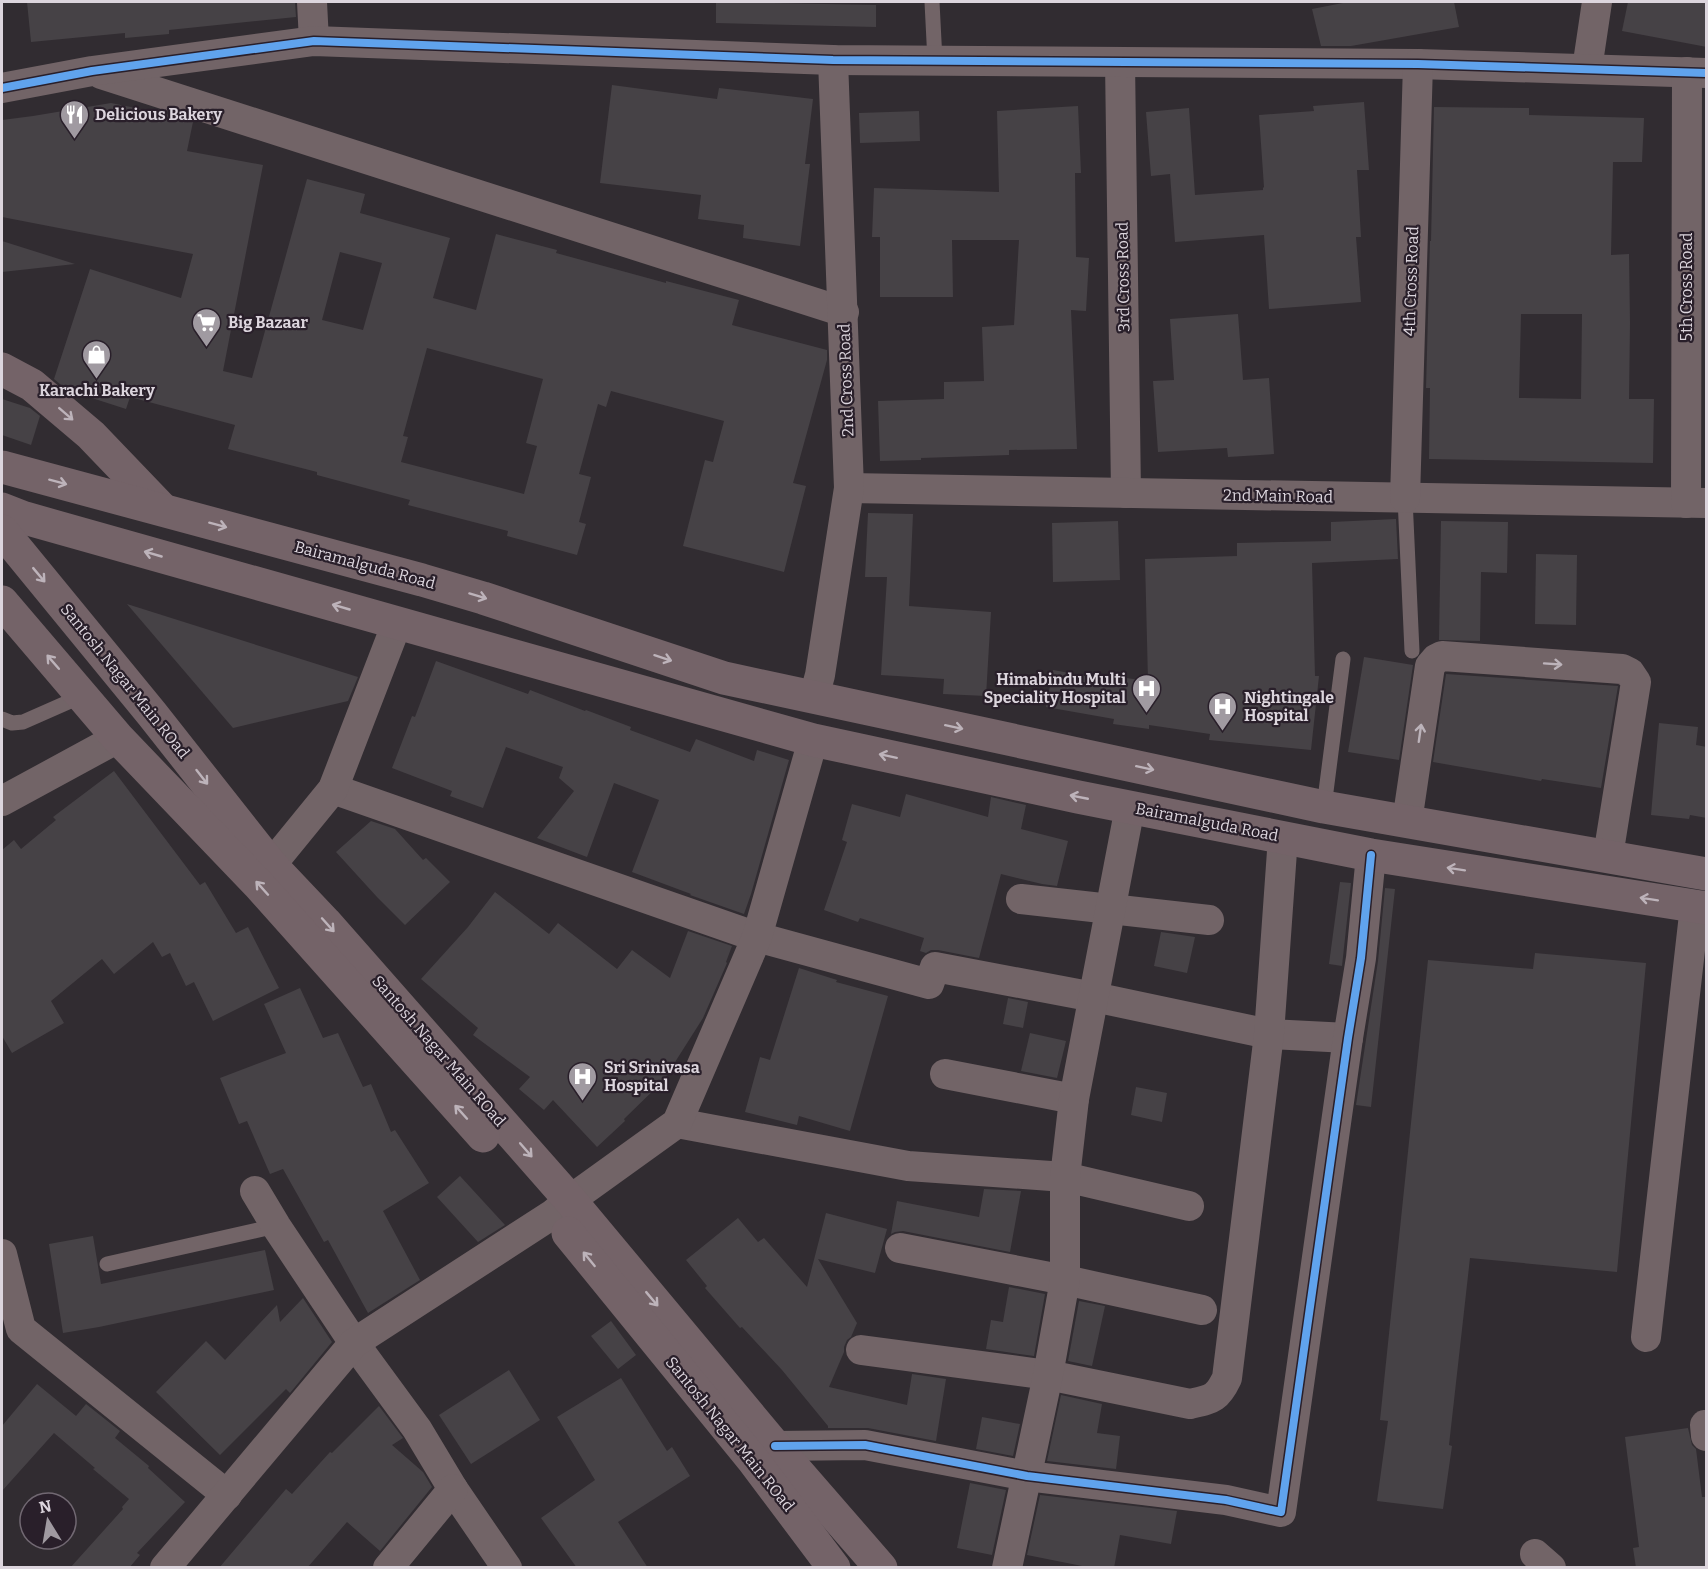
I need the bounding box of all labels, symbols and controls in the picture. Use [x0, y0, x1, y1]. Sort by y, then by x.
restaurant icon: Delicious Bakery [58, 98, 90, 140]
place label: Delicious Bakery [95, 105, 222, 124]
street label: 3rd Cross Road [1113, 221, 1133, 332]
street label: 4th Cross Road [1400, 225, 1422, 336]
street label: 5th Cross Road [1677, 232, 1696, 342]
supermarket icon: Big Bazaar [191, 306, 223, 348]
place label: Big Bazaar [228, 313, 308, 332]
street label: 2nd Cross Road [835, 323, 857, 437]
shop icon: Karachi Bakery [81, 338, 113, 380]
place label: Karachi Bakery [39, 381, 155, 400]
one-way arrow [58, 408, 74, 421]
one-way arrow [48, 476, 67, 488]
street label: 2nd Main Road [1223, 486, 1334, 506]
one-way arrow [208, 519, 227, 531]
street label: Bairamalguda Road [292, 537, 438, 593]
one-way arrow [144, 548, 163, 559]
one-way arrow [32, 567, 46, 582]
one-way arrow [468, 591, 487, 602]
street label: Santosh Nagar Main ROad [57, 600, 194, 763]
one-way arrow [332, 601, 351, 612]
one-way arrow [653, 653, 672, 664]
one-way arrow [46, 655, 60, 670]
one-way arrow [1542, 659, 1562, 670]
place label: Himabindu Multi Speciality Hospital [984, 670, 1126, 707]
hospital icon: Himabindu Multi Speciality Hospital [1131, 672, 1163, 714]
place label: Nightingale Hospital [1244, 688, 1334, 725]
hospital icon: Nightingale Hospital [1207, 690, 1239, 732]
one-way arrow [945, 722, 964, 734]
one-way arrow [1415, 724, 1426, 744]
one-way arrow [879, 750, 898, 762]
one-way arrow [1135, 763, 1154, 775]
one-way arrow [195, 768, 208, 784]
one-way arrow [1070, 790, 1089, 802]
street label: Bairamalguda Road [1134, 799, 1281, 845]
one-way arrow [1447, 863, 1466, 874]
one-way arrow [254, 880, 269, 895]
one-way arrow [1639, 893, 1659, 904]
one-way arrow [321, 917, 335, 932]
street label: Santosh Nagar Main ROad [368, 972, 510, 1131]
place label: Sri Srinivasa Hospital [604, 1058, 700, 1095]
hospital icon: Sri Srinivasa Hospital [567, 1060, 599, 1102]
one-way arrow [454, 1104, 468, 1119]
one-way arrow [519, 1142, 533, 1157]
one-way arrow [582, 1252, 596, 1267]
one-way arrow [646, 1291, 659, 1307]
street label: Santosh Nagar Main ROad [662, 1353, 799, 1516]
north arrow [18, 1491, 78, 1551]
text: N [37, 1496, 53, 1517]

